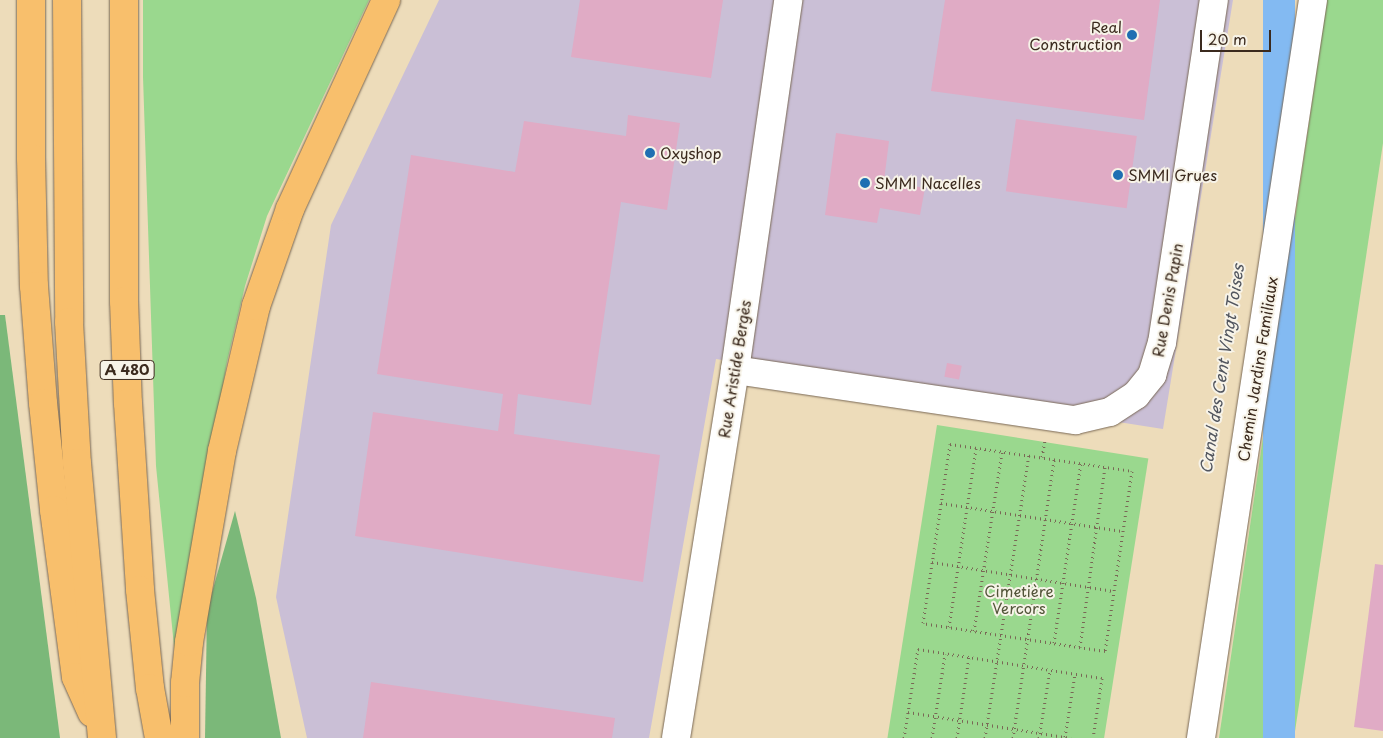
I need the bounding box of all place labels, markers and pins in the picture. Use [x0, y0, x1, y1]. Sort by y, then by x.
place label: Real Construction [1029, 17, 1122, 52]
marker: Real Construction [1126, 29, 1138, 41]
place label: Oxyshop [660, 144, 722, 162]
marker: Oxyshop [644, 147, 656, 159]
place label: SMMI Grues [1128, 166, 1219, 184]
marker: SMMI Grues [1112, 169, 1124, 181]
place label: SMMI Nacelles [875, 174, 982, 192]
marker: SMMI Nacelles [859, 177, 871, 189]

